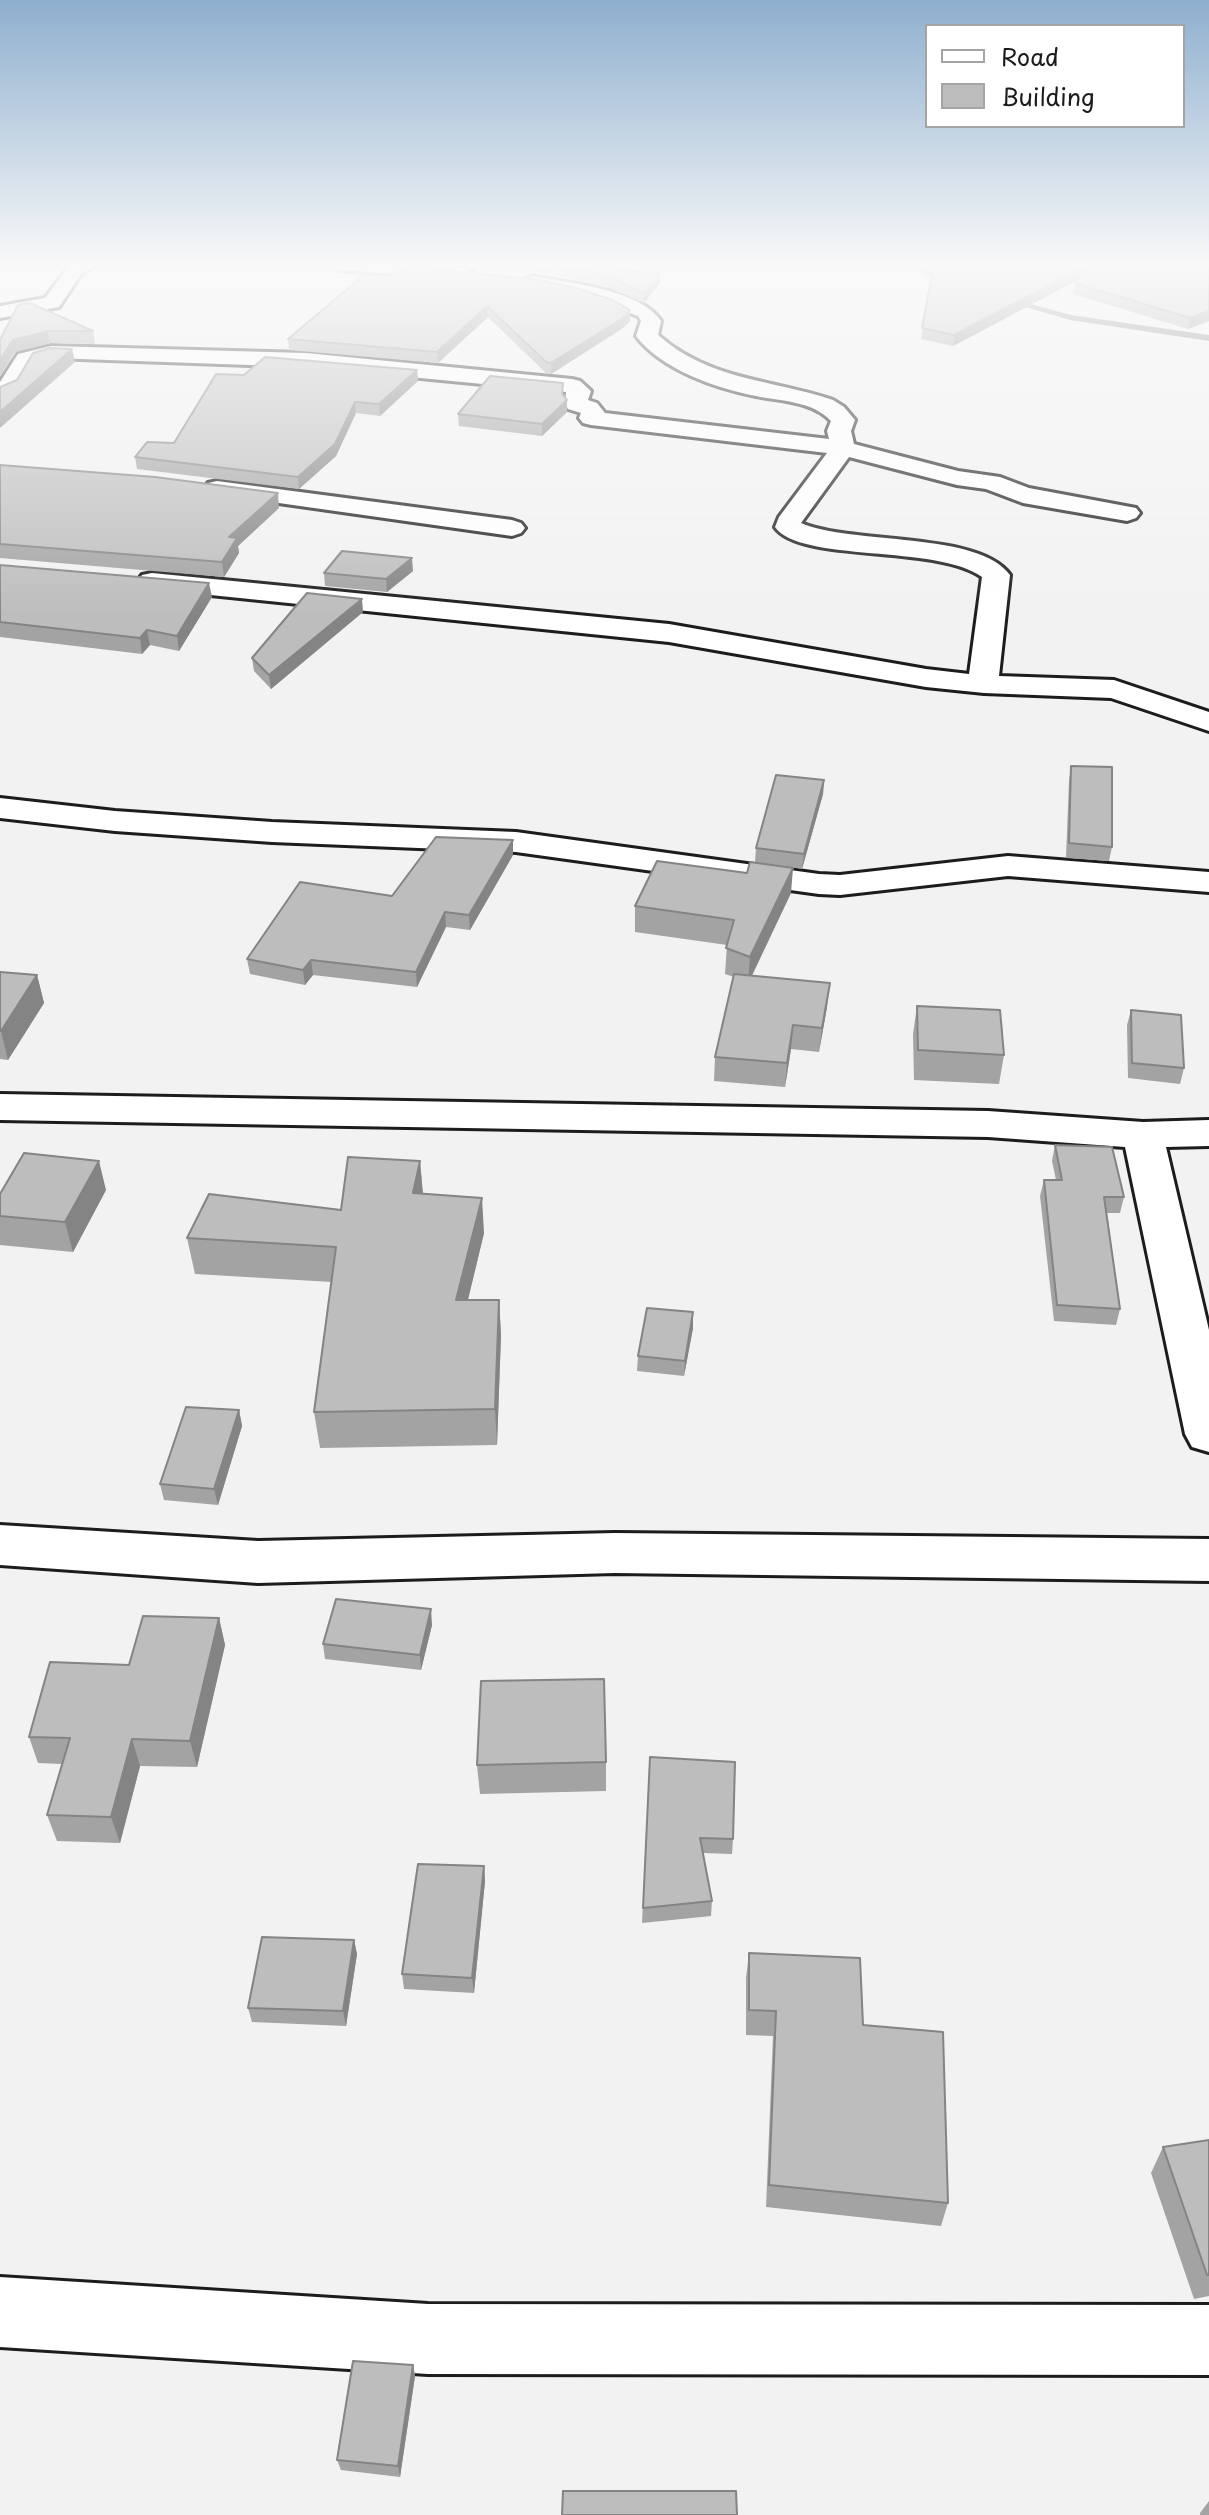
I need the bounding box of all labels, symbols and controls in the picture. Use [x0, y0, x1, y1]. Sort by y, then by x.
legend [925, 24, 1185, 128]
text: Road [1001, 38, 1059, 74]
text: Building [1001, 78, 1095, 114]

